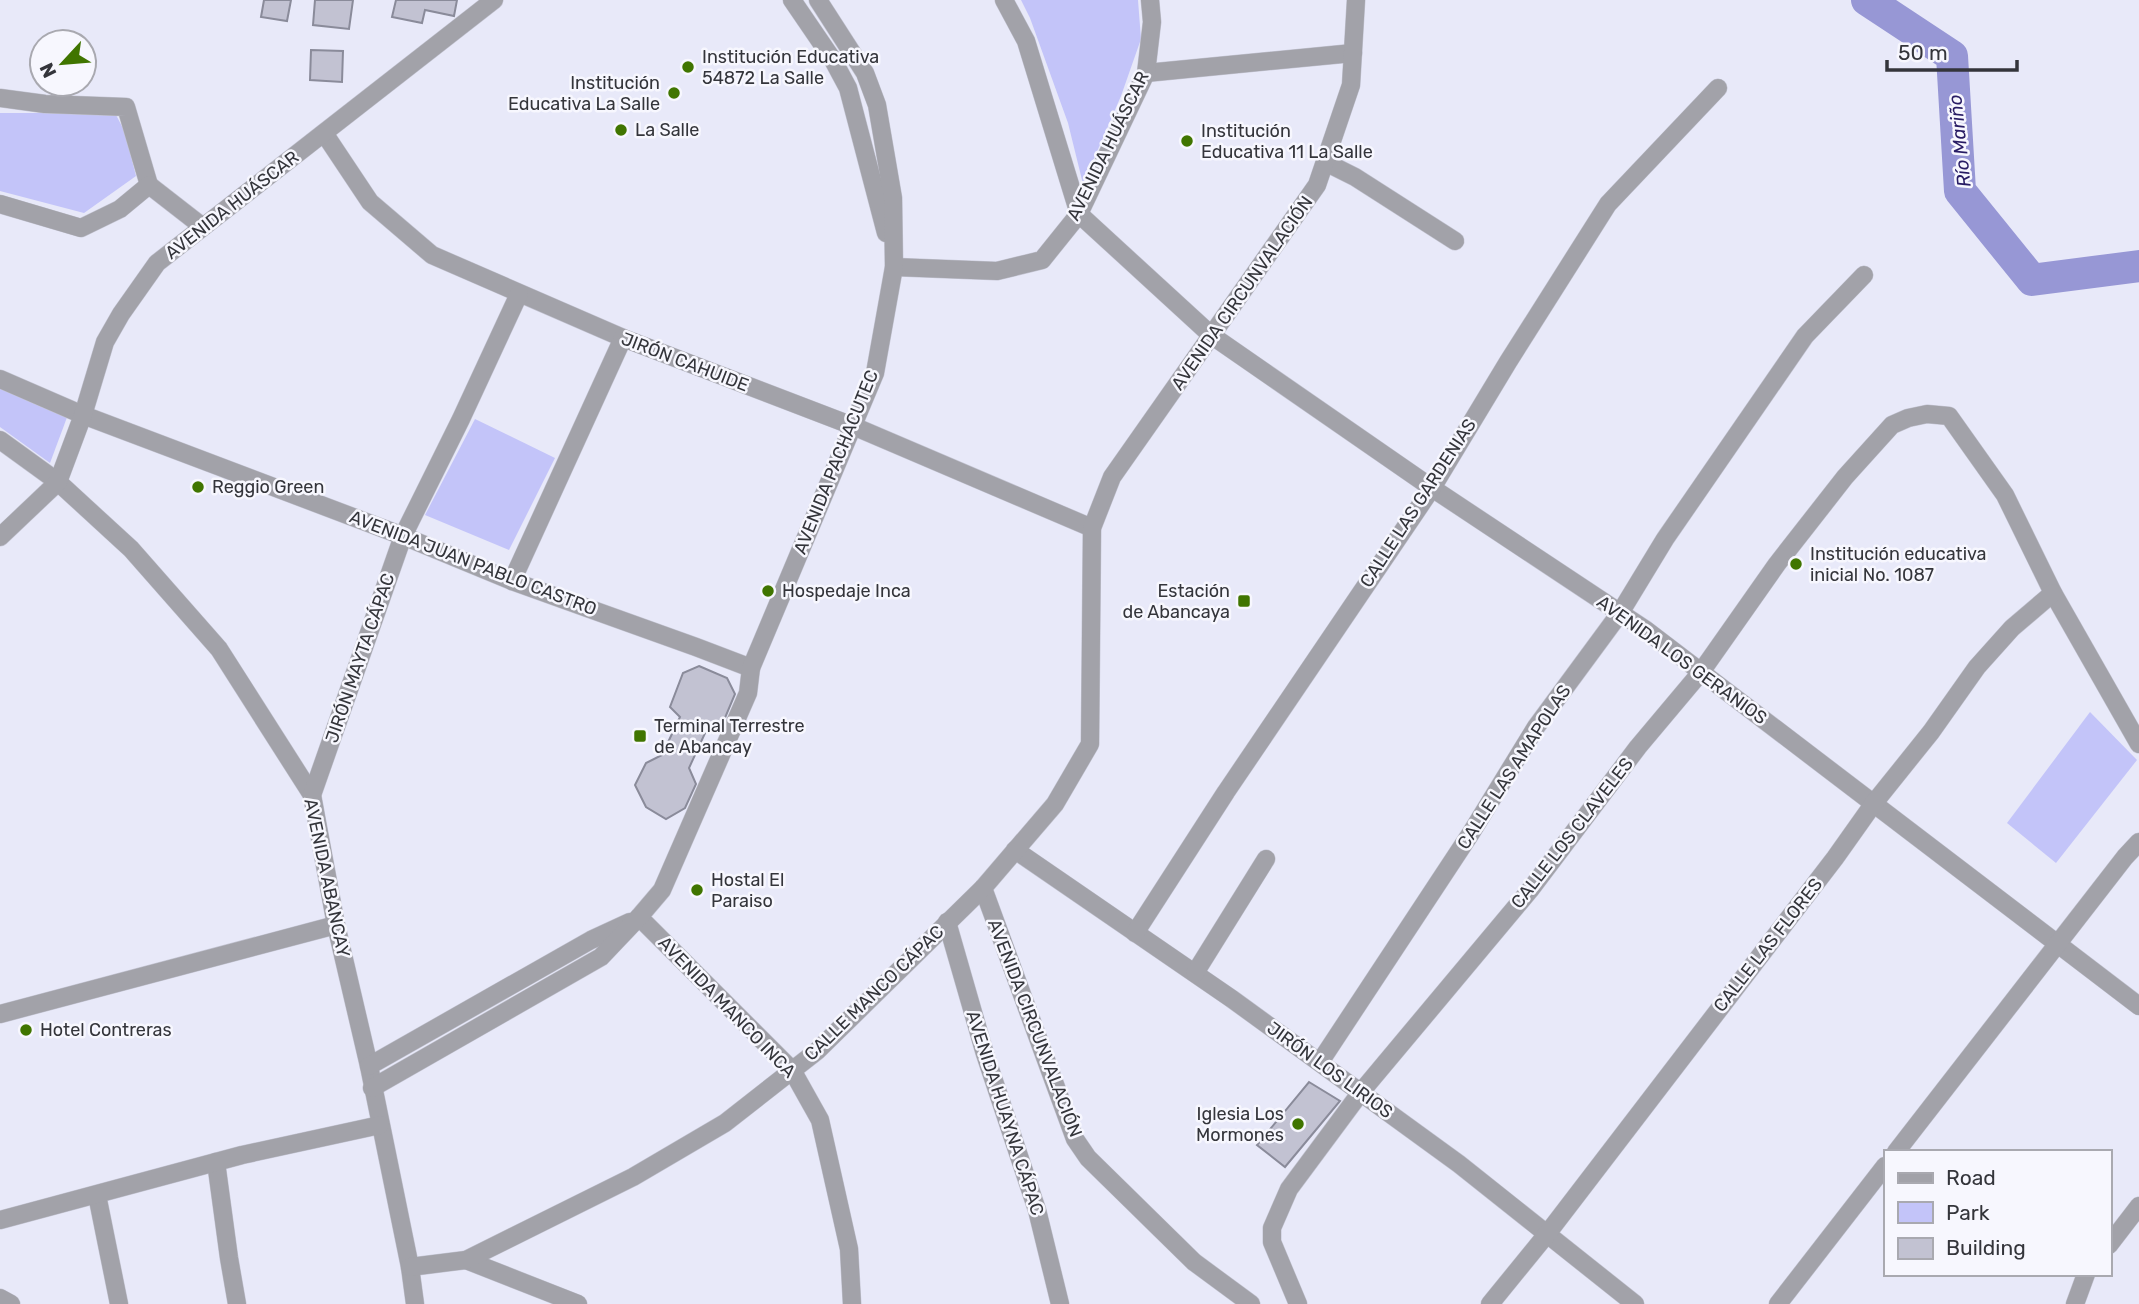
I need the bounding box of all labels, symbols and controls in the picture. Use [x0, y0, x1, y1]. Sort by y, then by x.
north arrow [28, 28, 98, 98]
scale bar [1887, 28, 2016, 72]
text: 50 m [1898, 40, 1948, 65]
place label: Institución Educativa 54872 La Salle [702, 46, 879, 89]
text: N [35, 59, 62, 81]
marker: Institución Educativa 54872 La Salle [680, 59, 696, 75]
street label: AVENIDA HUÁSCAR [1062, 68, 1154, 224]
place label: Institución Educativa La Salle [508, 72, 660, 115]
marker: Institución Educativa La Salle [666, 85, 682, 101]
water label: Río Mariño [1943, 93, 1976, 189]
place label: La Salle [635, 119, 699, 141]
place label: Institución Educativa 11 La Salle [1201, 120, 1373, 163]
marker: La Salle [613, 122, 629, 138]
marker: Institución Educativa 11 La Salle [1179, 133, 1195, 149]
street label: AVENIDA HUÁSCAR [161, 146, 303, 264]
street label: AVENIDA CIRCUNVALACIÓN [1167, 192, 1317, 394]
street label: JIRÓN CAHUIDE [618, 328, 752, 396]
street label: AVENIDA PACHACUTEC [789, 367, 883, 557]
street label: CALLE LAS GARDENIAS [1355, 414, 1481, 592]
place label: Reggio Green [212, 476, 324, 498]
marker: Reggio Green [190, 479, 206, 495]
street label: AVENIDA JUAN PABLO CASTRO [346, 506, 600, 620]
place label: Institución educativa inicial No. 1087 [1810, 543, 1987, 586]
marker: Institución educativa inicial No. 1087 [1788, 556, 1804, 572]
street label: JIRÓN MAYTA CÁPAC [321, 570, 399, 746]
place label: Hospedaje Inca [782, 580, 911, 602]
place label: Estación de Abancaya [1122, 580, 1230, 623]
marker: Hospedaje Inca [760, 583, 776, 599]
street label: AVENIDA LOS GERANIOS [1593, 591, 1771, 729]
marker: Estación de Abancaya [1236, 593, 1252, 609]
street label: CALLE LAS AMAPOLAS [1452, 680, 1576, 854]
place label: Terminal Terrestre de Abancay [654, 715, 804, 758]
marker: Terminal Terrestre de Abancay [632, 728, 648, 744]
street label: CALLE LOS CLAVELES [1506, 753, 1638, 913]
street label: AVENIDA ABANCAY [299, 797, 355, 960]
place label: Hostal El Paraiso [711, 869, 784, 912]
street label: CALLE LAS FLORES [1709, 874, 1827, 1016]
marker: Hostal El Paraiso [689, 882, 705, 898]
street label: AVENIDA CIRCUNVALACIÓN [983, 916, 1087, 1140]
street label: CALLE MANCO CÁPAC [800, 921, 948, 1065]
street label: AVENIDA MANCO INCA [654, 932, 800, 1082]
street label: AVENIDA HUAYNA CÁPAC [961, 1008, 1049, 1218]
street label: JIRÓN LOS LIRIOS [1263, 1017, 1397, 1123]
place label: Hotel Contreras [40, 1019, 172, 1041]
marker: Hotel Contreras [18, 1022, 34, 1038]
place label: Iglesia Los Mormones [1196, 1103, 1284, 1146]
marker: Iglesia Los Mormones [1290, 1116, 1306, 1132]
legend [1884, 1150, 2111, 1276]
text: Road [1946, 1165, 1996, 1190]
text: Park [1946, 1200, 1990, 1225]
text: Building [1946, 1235, 2026, 1260]

